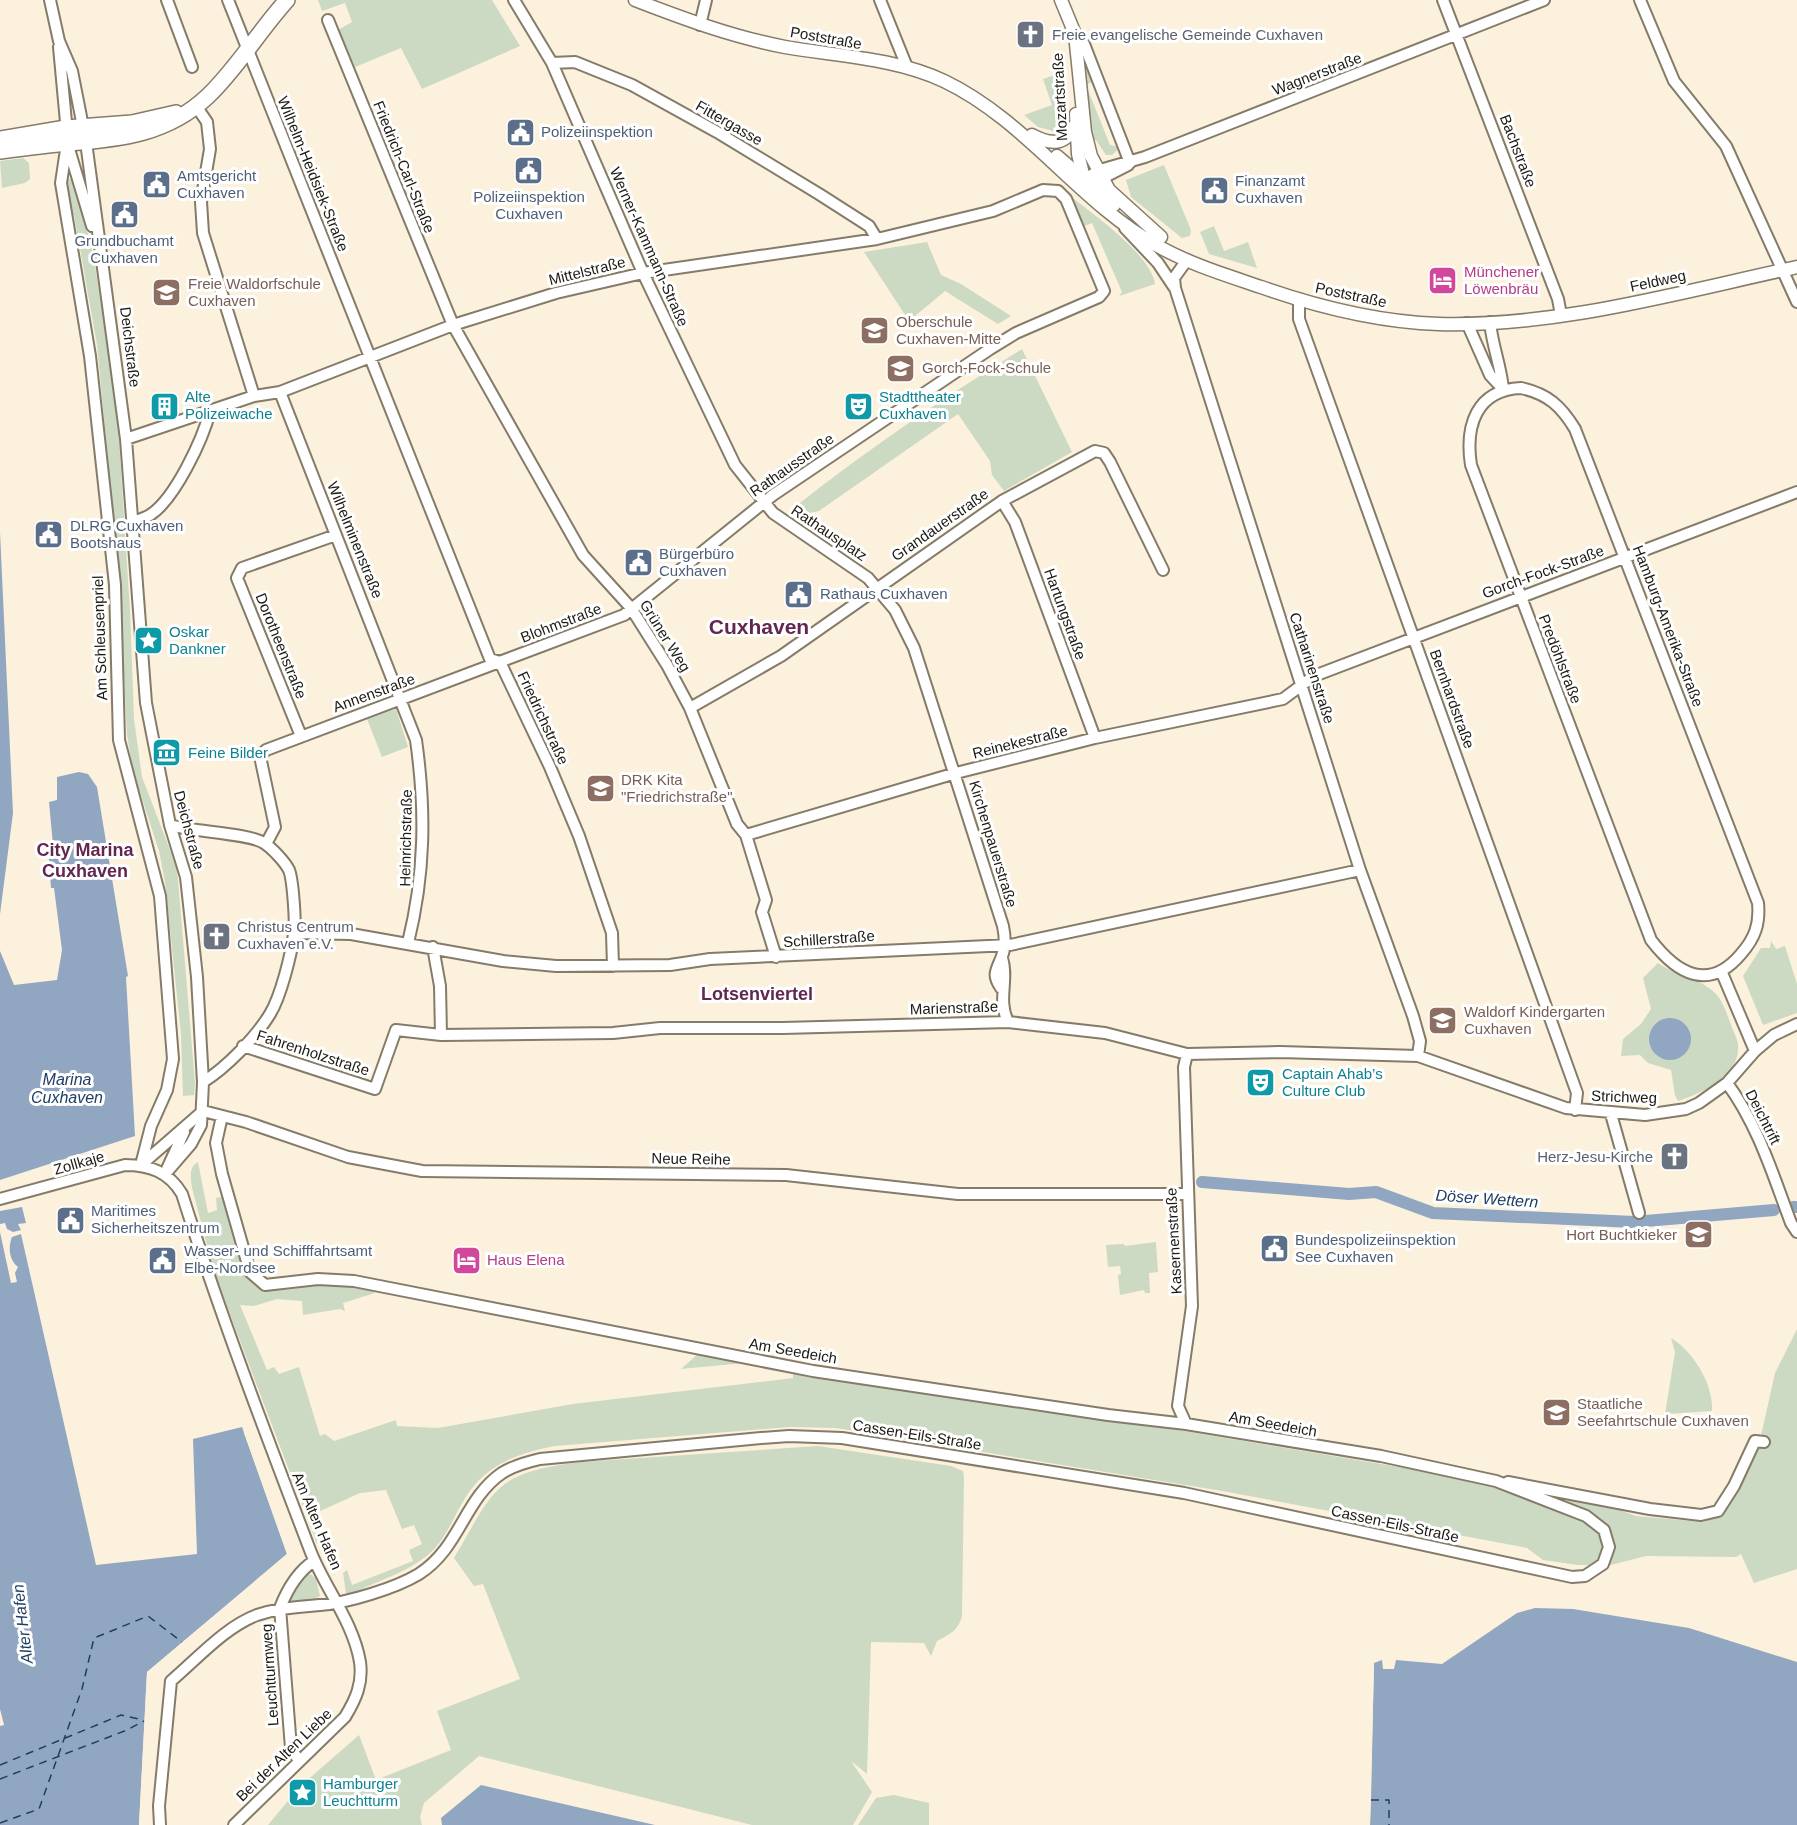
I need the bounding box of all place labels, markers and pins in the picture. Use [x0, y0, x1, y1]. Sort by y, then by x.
church icon: Freie evangelische Gemeinde Cuxhaven [1015, 19, 1047, 51]
place label: Freie evangelische Gemeinde Cuxhaven [1052, 26, 1323, 43]
public building icon: Polizeiinspektion [504, 116, 536, 148]
place label: Polizeiinspektion [541, 123, 653, 140]
public building icon: Polizeiinspektion Cuxhaven [513, 154, 545, 186]
place label: Amtsgericht Cuxhaven [177, 167, 257, 201]
public building icon: Amtsgericht Cuxhaven [140, 169, 172, 201]
place label: Finanzamt Cuxhaven [1235, 172, 1306, 206]
public building icon: Finanzamt Cuxhaven [1198, 174, 1230, 206]
place label: Polizeiinspektion Cuxhaven [473, 188, 585, 222]
public building icon: Grundbuchamt Cuxhaven [108, 198, 140, 230]
place label: Grundbuchamt Cuxhaven [74, 232, 174, 266]
place label: Münchener Löwenbräu [1464, 263, 1539, 297]
hotel icon: Münchener Löwenbräu [1427, 265, 1459, 297]
place label: Freie Waldorfschule Cuxhaven [188, 275, 321, 309]
school or university icon: Freie Waldorfschule Cuxhaven [151, 277, 183, 309]
place label: Oberschule Cuxhaven-Mitte [896, 313, 1001, 347]
school or university icon: Oberschule Cuxhaven-Mitte [859, 315, 891, 347]
school or university icon: Gorch-Fock-Schule [885, 352, 917, 384]
place label: Gorch-Fock-Schule [922, 359, 1051, 376]
place label: Alte Polizeiwache [185, 388, 273, 422]
place label: Stadttheater Cuxhaven [879, 388, 961, 422]
building icon: Alte Polizeiwache [148, 390, 180, 422]
theatre icon: Stadttheater Cuxhaven [842, 390, 874, 422]
place label: DLRG Cuxhaven Bootshaus [70, 517, 183, 551]
public building icon: DLRG Cuxhaven Bootshaus [33, 519, 65, 551]
place label: Bürgerbüro Cuxhaven [659, 545, 734, 579]
public building icon: Bürgerbüro Cuxhaven [622, 547, 654, 579]
public building icon: Rathaus Cuxhaven [783, 578, 815, 610]
place label: Rathaus Cuxhaven [820, 585, 948, 602]
place label: Oskar Dankner [169, 623, 226, 657]
place icon: Oskar Dankner [132, 625, 164, 657]
museum icon: Feine Bilder [151, 737, 183, 769]
place label: Feine Bilder [188, 744, 268, 761]
place label: DRK Kita "Friedrichstraße" [621, 771, 733, 805]
school or university icon: DRK Kita "Friedrichstraße" [584, 773, 616, 805]
place label: Christus Centrum Cuxhaven e.V. [237, 918, 354, 952]
church icon: Christus Centrum Cuxhaven e.V. [200, 920, 232, 952]
place label: Waldorf Kindergarten Cuxhaven [1464, 1003, 1605, 1037]
school or university icon: Waldorf Kindergarten Cuxhaven [1427, 1005, 1459, 1037]
place label: Captain Ahab’s Culture Club [1282, 1065, 1383, 1099]
theatre icon: Captain Ahab’s Culture Club [1245, 1067, 1277, 1099]
church icon: Herz-Jesu-Kirche [1658, 1141, 1690, 1173]
place label: Herz-Jesu-Kirche [1537, 1148, 1653, 1165]
place label: Maritimes Sicherheitszentrum [91, 1202, 219, 1236]
public building icon: Maritimes Sicherheitszentrum [54, 1204, 86, 1236]
school or university icon: Hort Buchtkieker [1682, 1219, 1714, 1251]
place label: Hort Buchtkieker [1566, 1226, 1677, 1243]
place label: Bundespolizeiinspektion See Cuxhaven [1295, 1231, 1456, 1265]
public building icon: Bundespolizeiinspektion See Cuxhaven [1258, 1233, 1290, 1265]
place label: Wasser- und Schifffahrtsamt Elbe-Nordsee [184, 1242, 373, 1276]
public building icon: Wasser- und Schifffahrtsamt Elbe-Nordsee [147, 1244, 179, 1276]
hotel icon: Haus Elena [450, 1244, 482, 1276]
place label: Haus Elena [487, 1251, 565, 1268]
place label: Staatliche Seefahrtschule Cuxhaven [1577, 1395, 1749, 1429]
school or university icon: Staatliche Seefahrtschule Cuxhaven [1540, 1397, 1572, 1429]
place label: Hamburger Leuchtturm [323, 1775, 398, 1809]
place icon: Hamburger Leuchtturm [286, 1777, 318, 1809]

